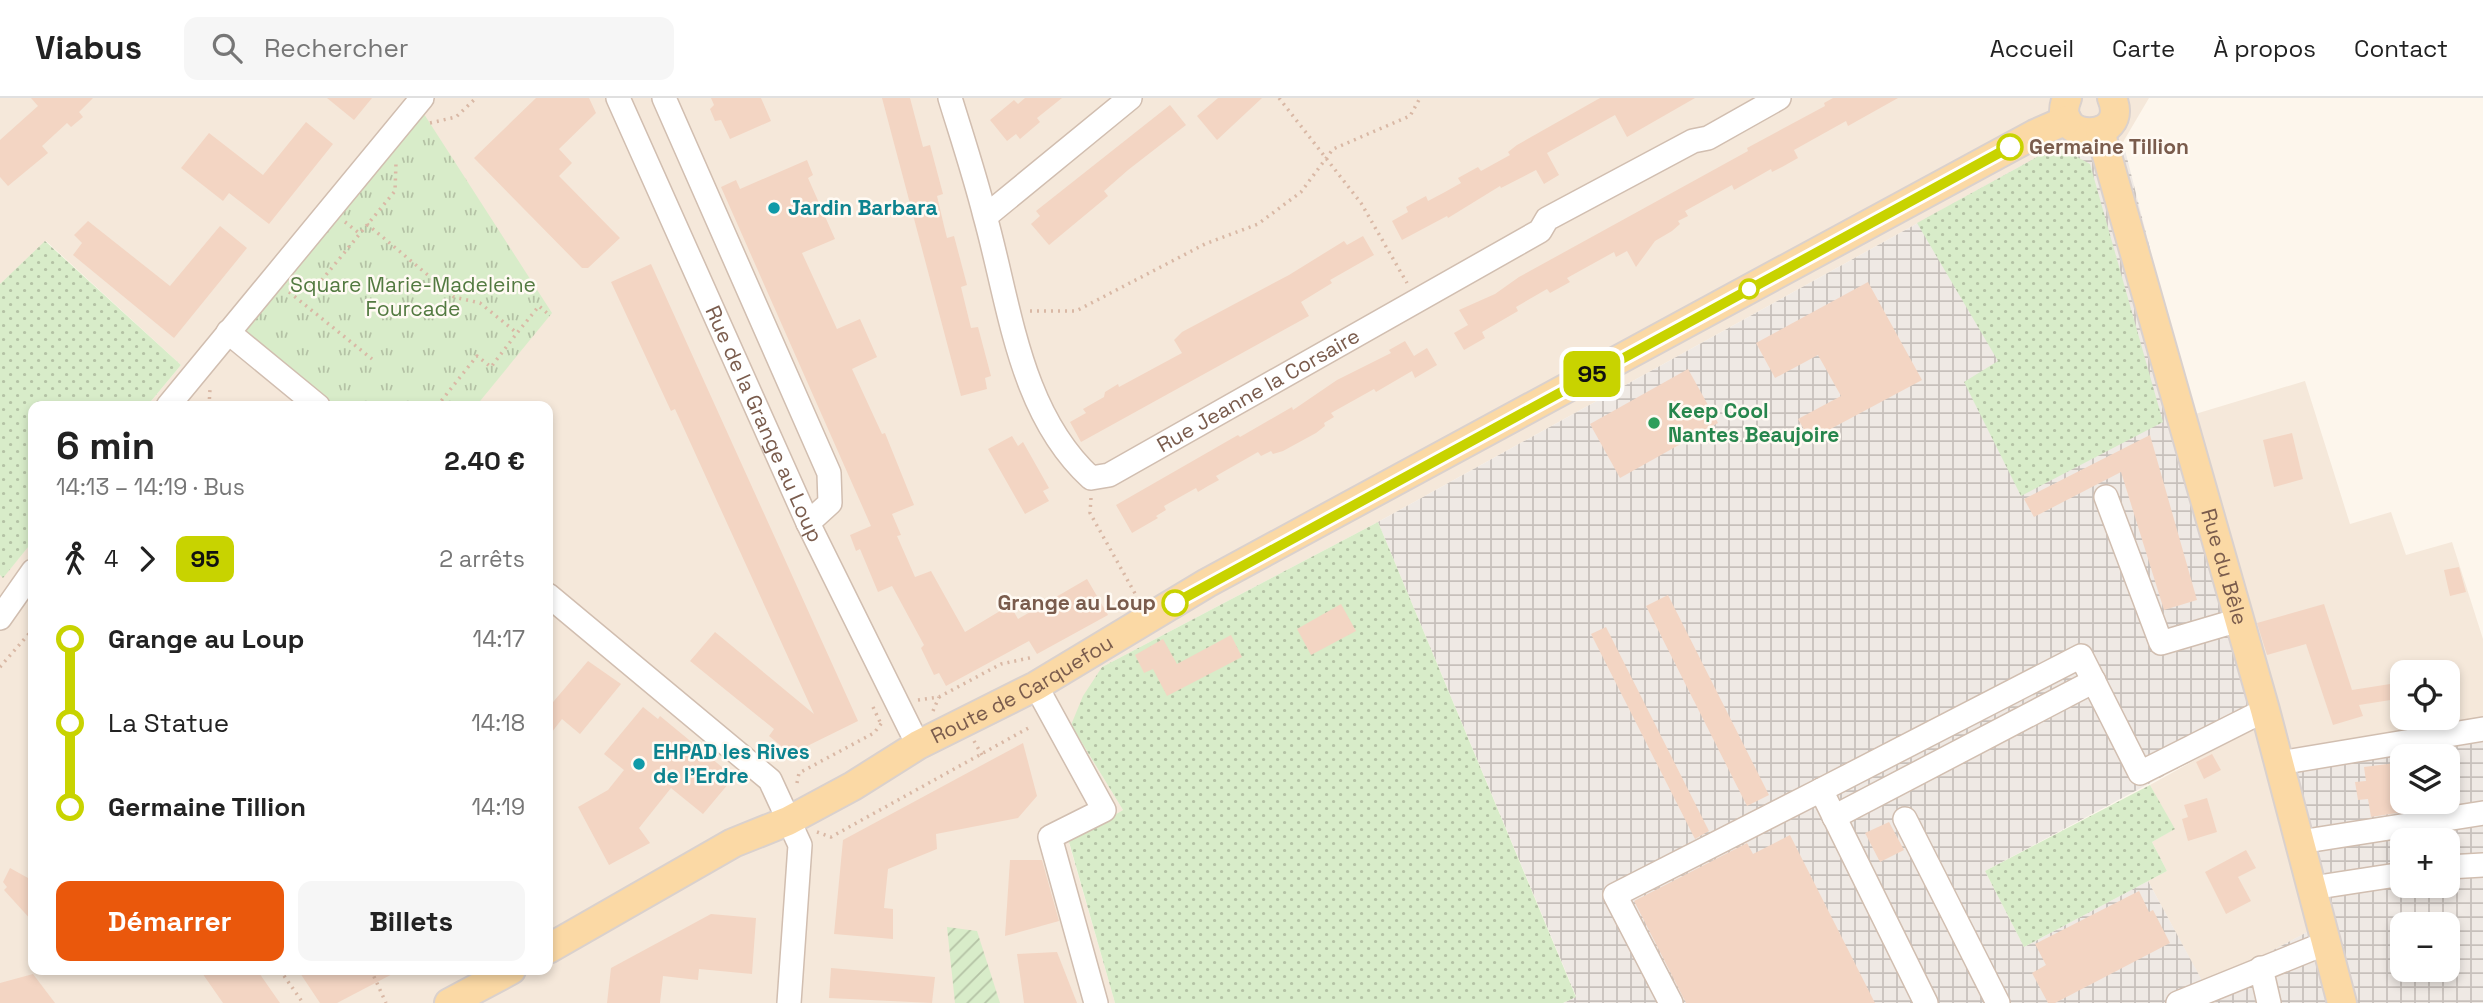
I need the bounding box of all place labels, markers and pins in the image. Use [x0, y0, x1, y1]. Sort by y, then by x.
place label: Germaine Tillion [2029, 133, 2189, 160]
marker: Germaine Tillion [1997, 134, 2023, 160]
place label: Jardin Barbara [788, 194, 938, 221]
marker: Jardin Barbara [766, 200, 782, 216]
unlabelled marker [1739, 279, 1759, 299]
place label: Keep Cool Nantes Beaujoire [1668, 397, 1839, 448]
marker: Keep Cool Nantes Beaujoire [1646, 415, 1662, 431]
place label: Grange au Loup [997, 589, 1156, 616]
marker: Grange au Loup [1162, 590, 1188, 616]
place label: EHPAD les Rives de l'Erdre [653, 738, 810, 789]
marker: EHPAD les Rives de l'Erdre [631, 756, 647, 772]

